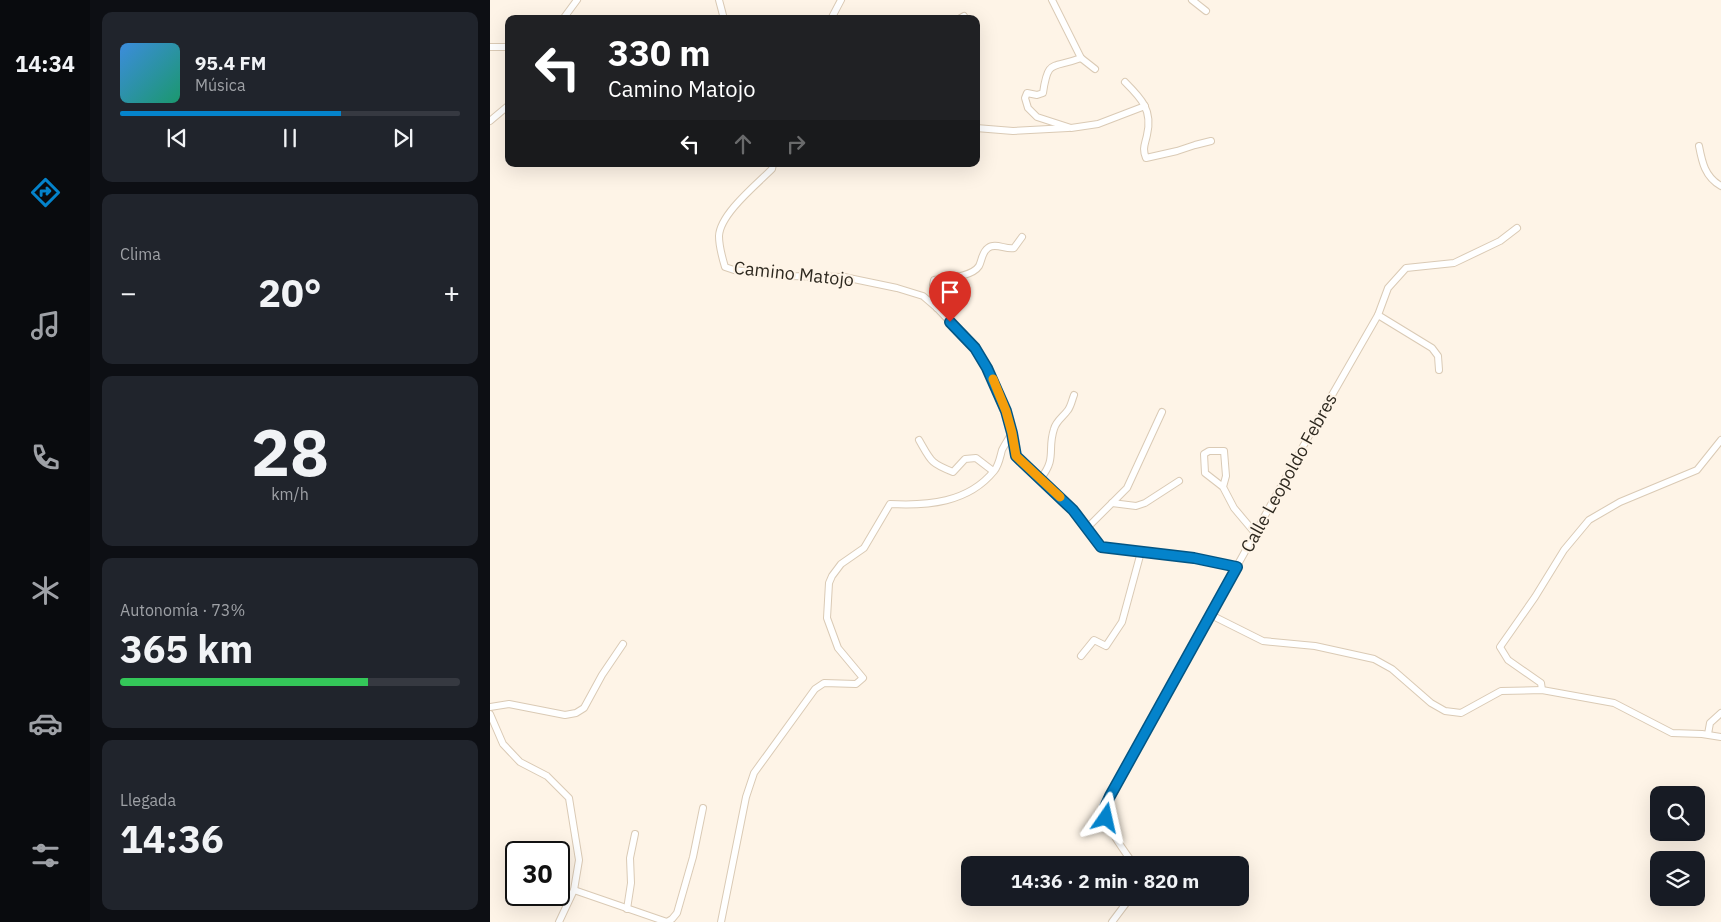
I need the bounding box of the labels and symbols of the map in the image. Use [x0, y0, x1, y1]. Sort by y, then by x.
street label: Camino Matojo [733, 256, 855, 291]
pin [929, 271, 971, 322]
street label: Calle Leopoldo Febres [1235, 389, 1342, 556]
position arrow [1079, 791, 1131, 843]
speed limit sign: 30 [505, 841, 570, 906]

